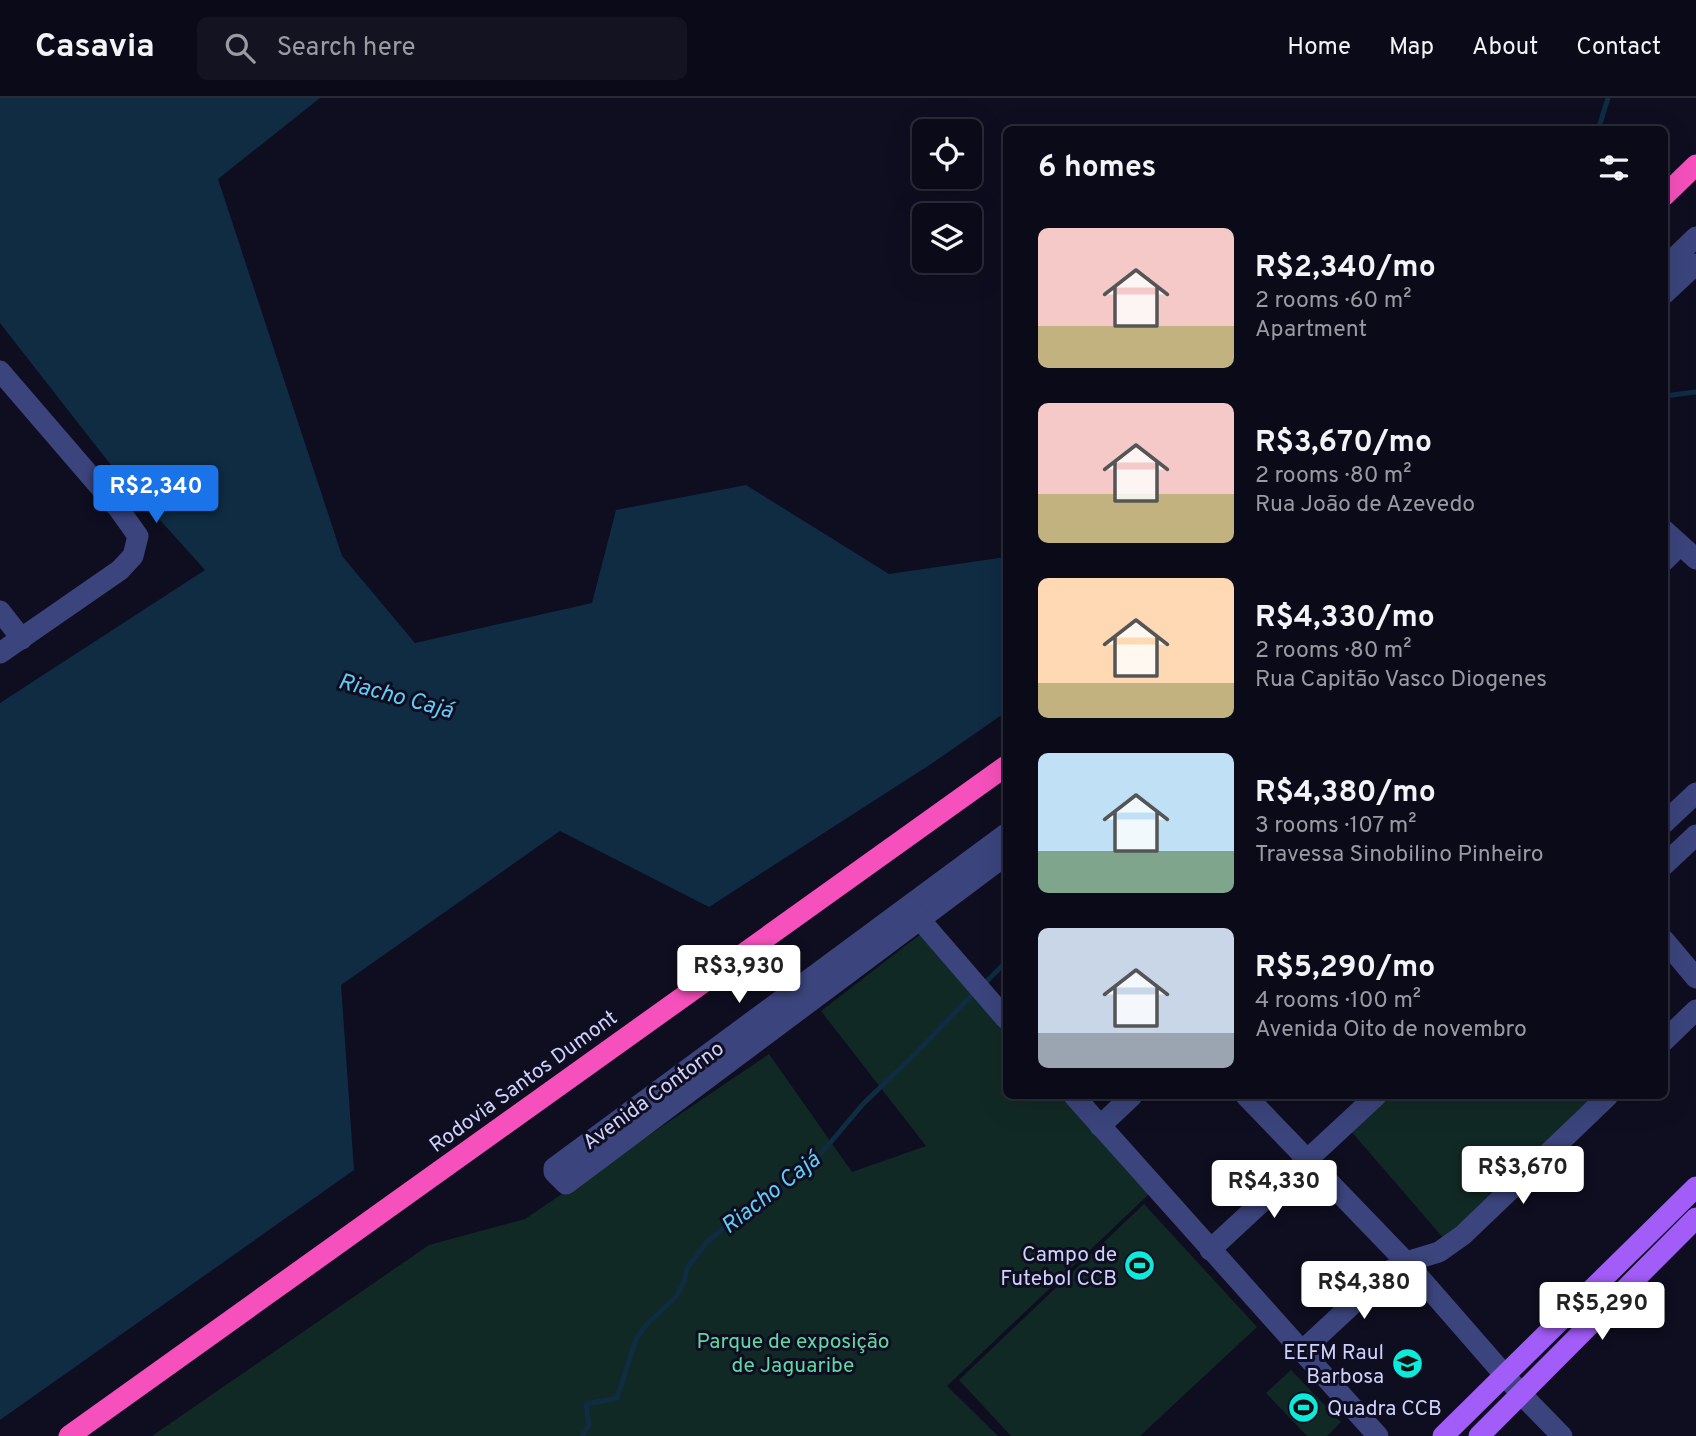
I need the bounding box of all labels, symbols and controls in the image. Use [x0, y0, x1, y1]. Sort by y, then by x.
search box [197, 17, 687, 80]
text: Casavia [35, 27, 155, 69]
icon: search [221, 29, 259, 67]
text: Search here [277, 32, 416, 65]
text: Home [1287, 33, 1351, 63]
text: Map [1389, 33, 1434, 63]
text: About [1472, 33, 1538, 63]
text: Contact [1576, 33, 1661, 63]
map controls [912, 119, 982, 273]
button: locate [912, 119, 982, 189]
icon: filters [1595, 149, 1633, 187]
text: 6 homes [1038, 150, 1156, 187]
button: layers [912, 203, 982, 273]
text: R$2,340/mo [1255, 250, 1436, 287]
icon: home [1094, 256, 1178, 340]
text: 2 rooms · 60 m² [1255, 287, 1412, 316]
text: Apartment [1255, 316, 1367, 345]
text: R$3,670/mo [1255, 425, 1432, 462]
icon: home [1094, 431, 1178, 515]
text: 2 rooms · 80 m² [1255, 462, 1412, 491]
pin: R$2,340 [91, 466, 221, 525]
text: R$2,340 [109, 473, 203, 502]
text: Rua João de Azevedo [1255, 491, 1475, 520]
text: R$4,330/mo [1255, 600, 1435, 637]
icon: home [1094, 606, 1178, 690]
text: 2 rooms · 80 m² [1255, 637, 1412, 666]
text: Rua Capitão Vasco Diogenes [1255, 666, 1547, 695]
water label: Riacho Cajá [335, 668, 458, 727]
text: R$4,380/mo [1255, 775, 1436, 812]
icon: home [1094, 781, 1178, 865]
text: 3 rooms · 107 m² [1255, 812, 1417, 841]
text: Travessa Sinobilino Pinheiro [1255, 841, 1544, 870]
pin: R$3,930 [674, 946, 804, 1005]
text: R$5,290/mo [1255, 950, 1435, 987]
text: R$3,930 [693, 953, 785, 982]
icon: home [1094, 956, 1178, 1040]
text: 4 rooms · 100 m² [1255, 987, 1421, 1016]
street label: Rodovia Santos Dumont [425, 1005, 623, 1160]
text: Avenida Oito de novembro [1255, 1016, 1527, 1045]
street label: Avenida Contorno [578, 1036, 730, 1157]
water label: Riacho Cajá [716, 1145, 829, 1242]
pin: R$3,670 [1458, 1146, 1588, 1206]
text: R$3,670 [1478, 1154, 1568, 1183]
pin: R$4,330 [1209, 1160, 1339, 1220]
text: R$4,330 [1228, 1168, 1320, 1197]
place label: Campo de Futebol CCB [1000, 1242, 1117, 1293]
sports icon: Campo de Futebol CCB [1123, 1249, 1157, 1283]
pin: R$4,380 [1299, 1262, 1429, 1321]
text: R$4,380 [1317, 1269, 1411, 1298]
pin: R$5,290 [1537, 1282, 1667, 1342]
text: R$5,290 [1556, 1290, 1648, 1319]
park label: Parque de exposição de Jaguaribe [696, 1329, 890, 1380]
place label: EEFM Raul Barbosa [1283, 1340, 1384, 1391]
school or university icon: EEFM Raul Barbosa [1390, 1347, 1424, 1381]
sports icon: Quadra CCB [1287, 1391, 1321, 1425]
place label: Quadra CCB [1327, 1396, 1442, 1423]

